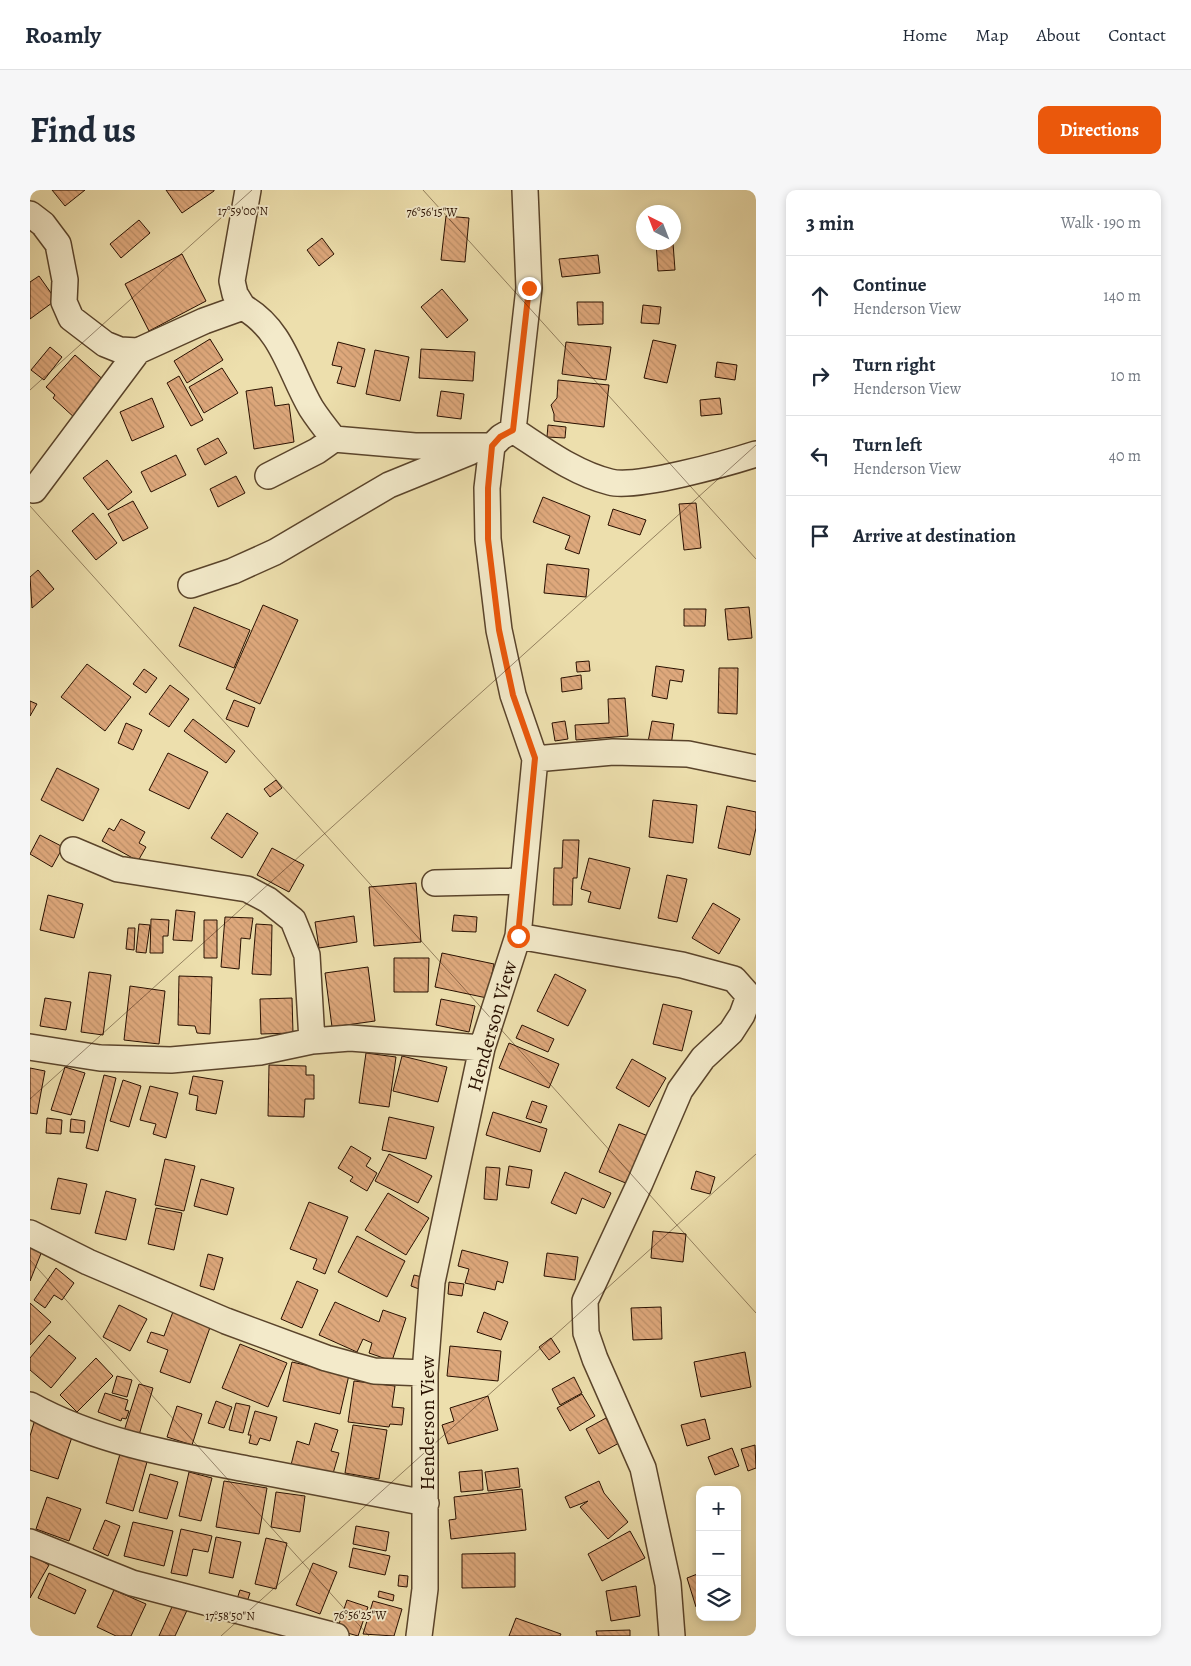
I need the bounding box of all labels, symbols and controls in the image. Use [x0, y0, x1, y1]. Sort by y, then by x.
text: Roamly [25, 19, 101, 51]
text: Home [902, 23, 947, 47]
text: Map [975, 23, 1008, 47]
text: About [1036, 23, 1080, 47]
text: Contact [1108, 23, 1166, 47]
text: Find us [30, 106, 136, 154]
button: Directions [1038, 106, 1161, 154]
text: 17°59'00"N [218, 203, 269, 219]
text: 76°56'15"W [406, 204, 458, 220]
north arrow [636, 205, 681, 250]
text: 3 min [806, 209, 854, 237]
text: Walk · 190 m [1061, 212, 1141, 234]
text: Continue [853, 272, 927, 298]
route end [518, 277, 541, 300]
icon: ahead [806, 282, 834, 310]
text: 140 m [1103, 285, 1141, 307]
text: Henderson View [853, 298, 961, 320]
text: Turn right [853, 352, 935, 378]
icon: right [806, 362, 834, 390]
text: 10 m [1111, 365, 1141, 387]
text: Henderson View [853, 378, 961, 400]
text: Turn left [853, 432, 922, 458]
icon: left [806, 442, 834, 470]
text: 40 m [1109, 445, 1141, 467]
text: Henderson View [853, 458, 961, 480]
icon: arrive [806, 522, 834, 550]
text: Arrive at destination [853, 523, 1016, 549]
route start [507, 925, 530, 948]
street label: Henderson View [460, 957, 524, 1095]
street label: Henderson View [414, 1355, 441, 1490]
map controls [696, 1486, 741, 1621]
button: + [696, 1486, 741, 1531]
button: − [696, 1531, 741, 1576]
button: layers [696, 1576, 741, 1621]
text: 76°56'25"W [334, 1607, 387, 1623]
text: 17°58'50"N [205, 1608, 255, 1624]

